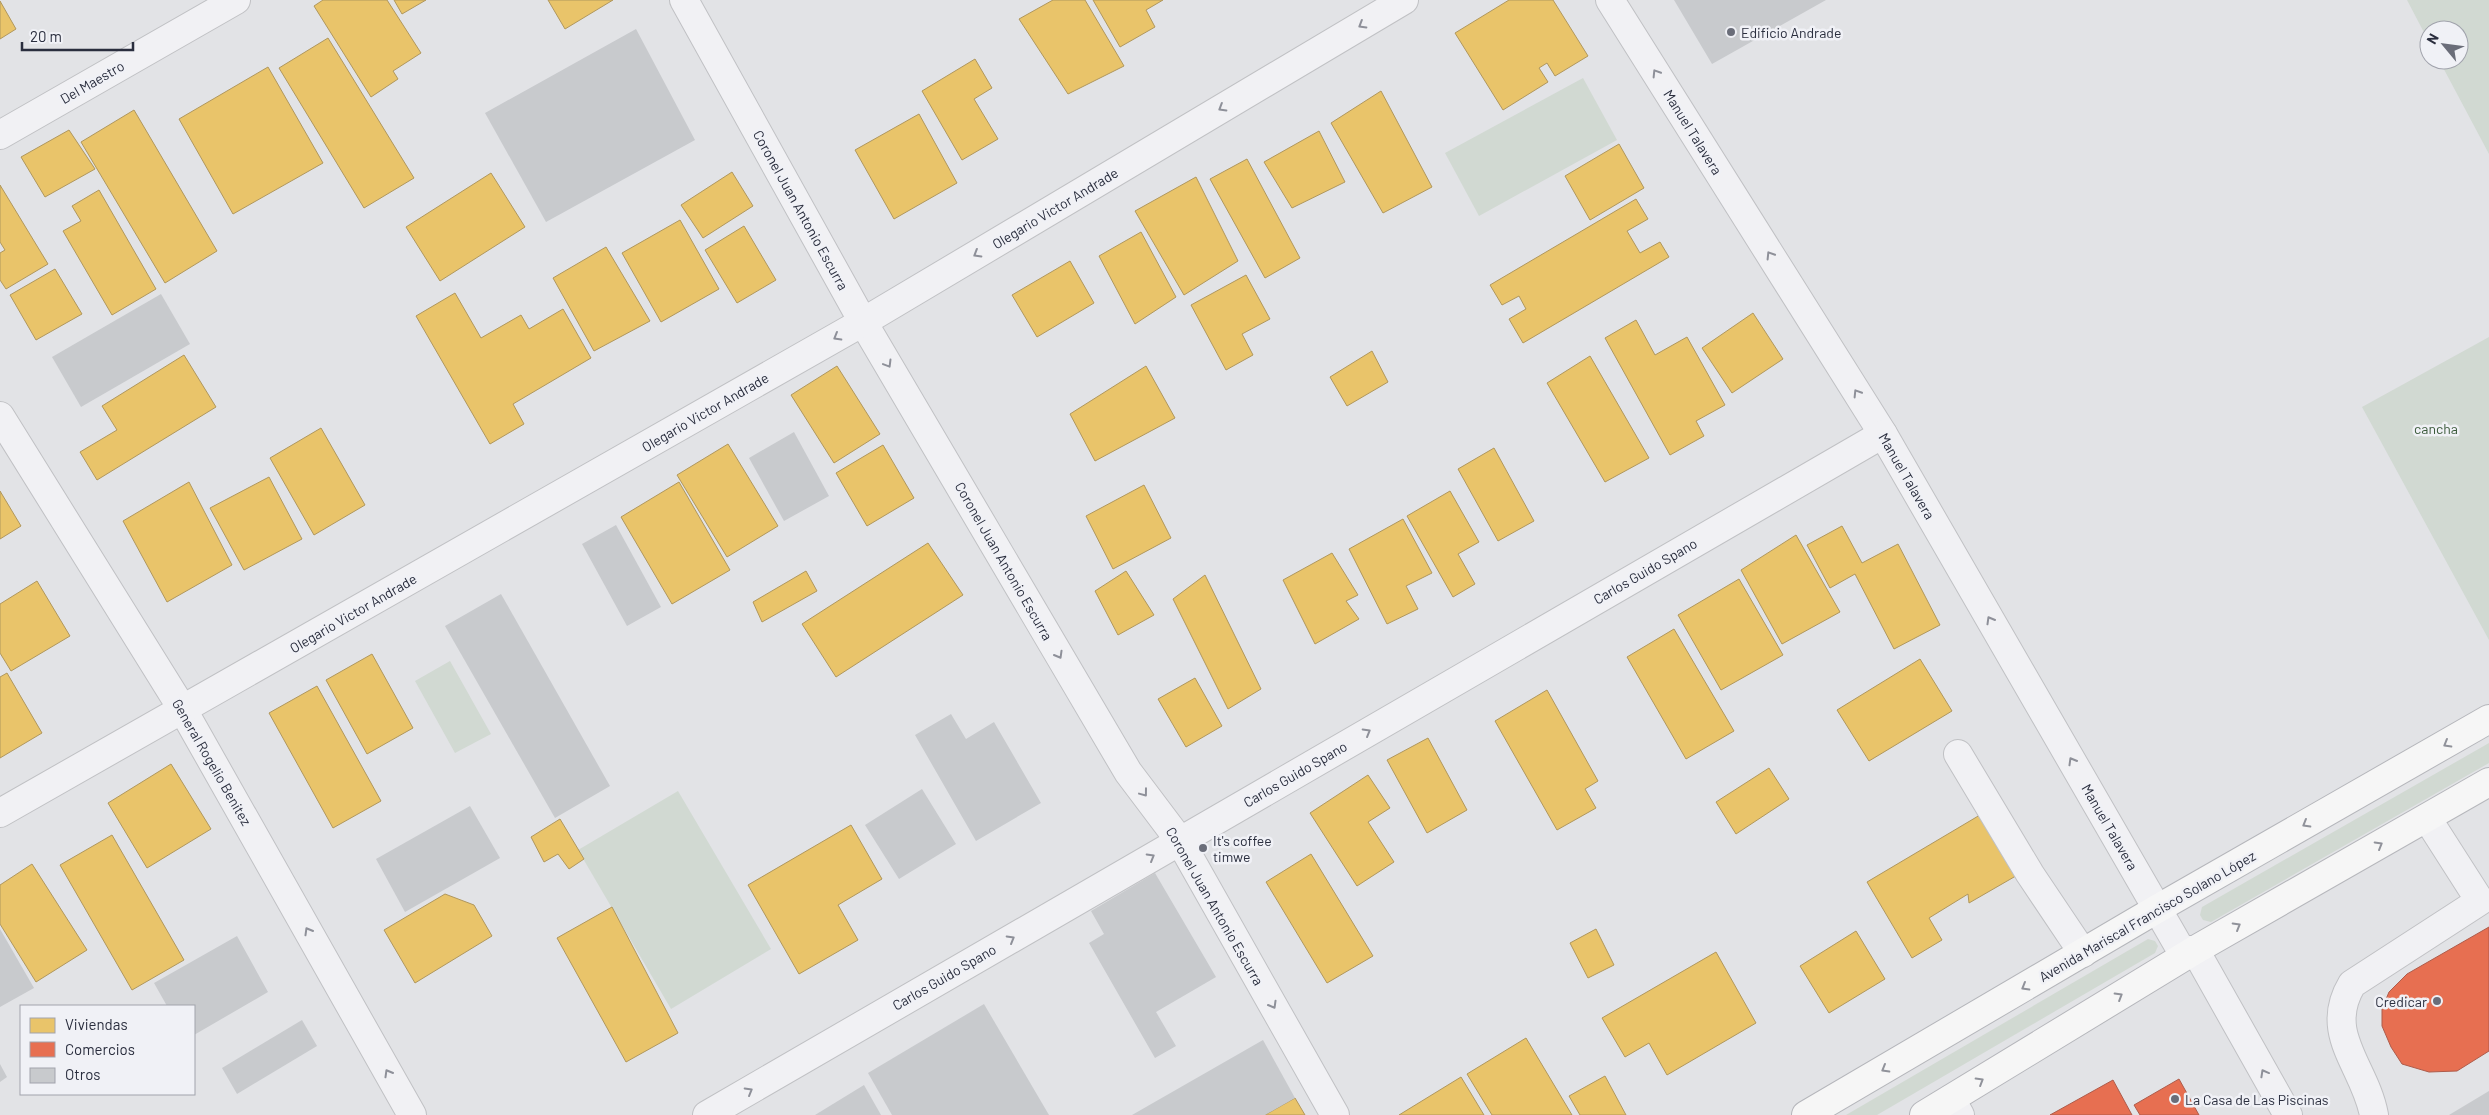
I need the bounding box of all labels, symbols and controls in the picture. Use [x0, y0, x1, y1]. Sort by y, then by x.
one-way arrow [1358, 18, 1367, 28]
scale bar [22, 20, 134, 52]
north arrow [2419, 20, 2469, 70]
place label: Edificio Andrade [1741, 24, 1841, 41]
marker: Edificio Andrade [1725, 26, 1737, 38]
text: 20 m [30, 27, 62, 45]
text: N [2423, 30, 2442, 47]
street label: Del Maestro [57, 57, 127, 107]
one-way arrow [1653, 69, 1662, 78]
street label: Manuel Talavera [1660, 86, 1726, 178]
one-way arrow [1219, 102, 1228, 112]
street label: Coronel Juan Antonio Escurra [750, 127, 852, 293]
street label: Olegario Victor Andrade [989, 164, 1121, 252]
one-way arrow [974, 247, 983, 257]
one-way arrow [1767, 251, 1777, 260]
one-way arrow [834, 330, 843, 340]
one-way arrow [882, 358, 892, 367]
street label: Olegario Victor Andrade [639, 369, 771, 455]
one-way arrow [1853, 389, 1863, 398]
park label: cancha [2414, 420, 2458, 437]
street label: Manuel Talavera [1875, 430, 1939, 522]
street label: Coronel Juan Antonio Escurra [952, 479, 1056, 643]
street label: Carlos Guido Spano [1590, 534, 1700, 608]
street label: Olegario Victor Andrade [287, 570, 419, 656]
one-way arrow [1987, 616, 1997, 625]
one-way arrow [1053, 649, 1063, 658]
street label: General Rogelio Benitez [169, 696, 255, 828]
one-way arrow [1362, 729, 1371, 739]
street label: Carlos Guido Spano [1240, 737, 1350, 811]
one-way arrow [2443, 737, 2452, 747]
one-way arrow [2068, 757, 2078, 766]
street label: Manuel Talavera [2078, 781, 2142, 873]
one-way arrow [1138, 787, 1147, 797]
one-way arrow [2302, 818, 2311, 828]
street label: Coronel Juan Antonio Escurra [1163, 824, 1267, 988]
place label: It's coffee timwe [1213, 832, 1272, 865]
marker: It's coffee timwe [1197, 842, 1209, 854]
one-way arrow [2373, 842, 2382, 852]
street label: Avenida Mariscal Francisco Solano López [2036, 847, 2258, 985]
one-way arrow [1146, 854, 1155, 864]
one-way arrow [2232, 922, 2241, 932]
one-way arrow [305, 928, 315, 937]
one-way arrow [1005, 935, 1014, 945]
street label: Carlos Guido Spano [889, 940, 999, 1014]
one-way arrow [2021, 981, 2030, 991]
one-way arrow [2114, 993, 2123, 1003]
place label: Credicar [2375, 993, 2427, 1010]
marker: Credicar [2431, 995, 2443, 1007]
one-way arrow [1267, 1000, 1277, 1009]
legend [20, 1005, 195, 1095]
text: Viviendas [65, 1015, 128, 1033]
text: Comercios [65, 1040, 135, 1058]
one-way arrow [1881, 1063, 1890, 1073]
text: Otros [65, 1065, 101, 1083]
one-way arrow [385, 1069, 395, 1078]
one-way arrow [2260, 1069, 2270, 1078]
one-way arrow [1975, 1077, 1984, 1087]
one-way arrow [743, 1087, 752, 1097]
place label: La Casa de Las Piscinas [2185, 1091, 2329, 1108]
marker: La Casa de Las Piscinas [2169, 1093, 2181, 1105]

